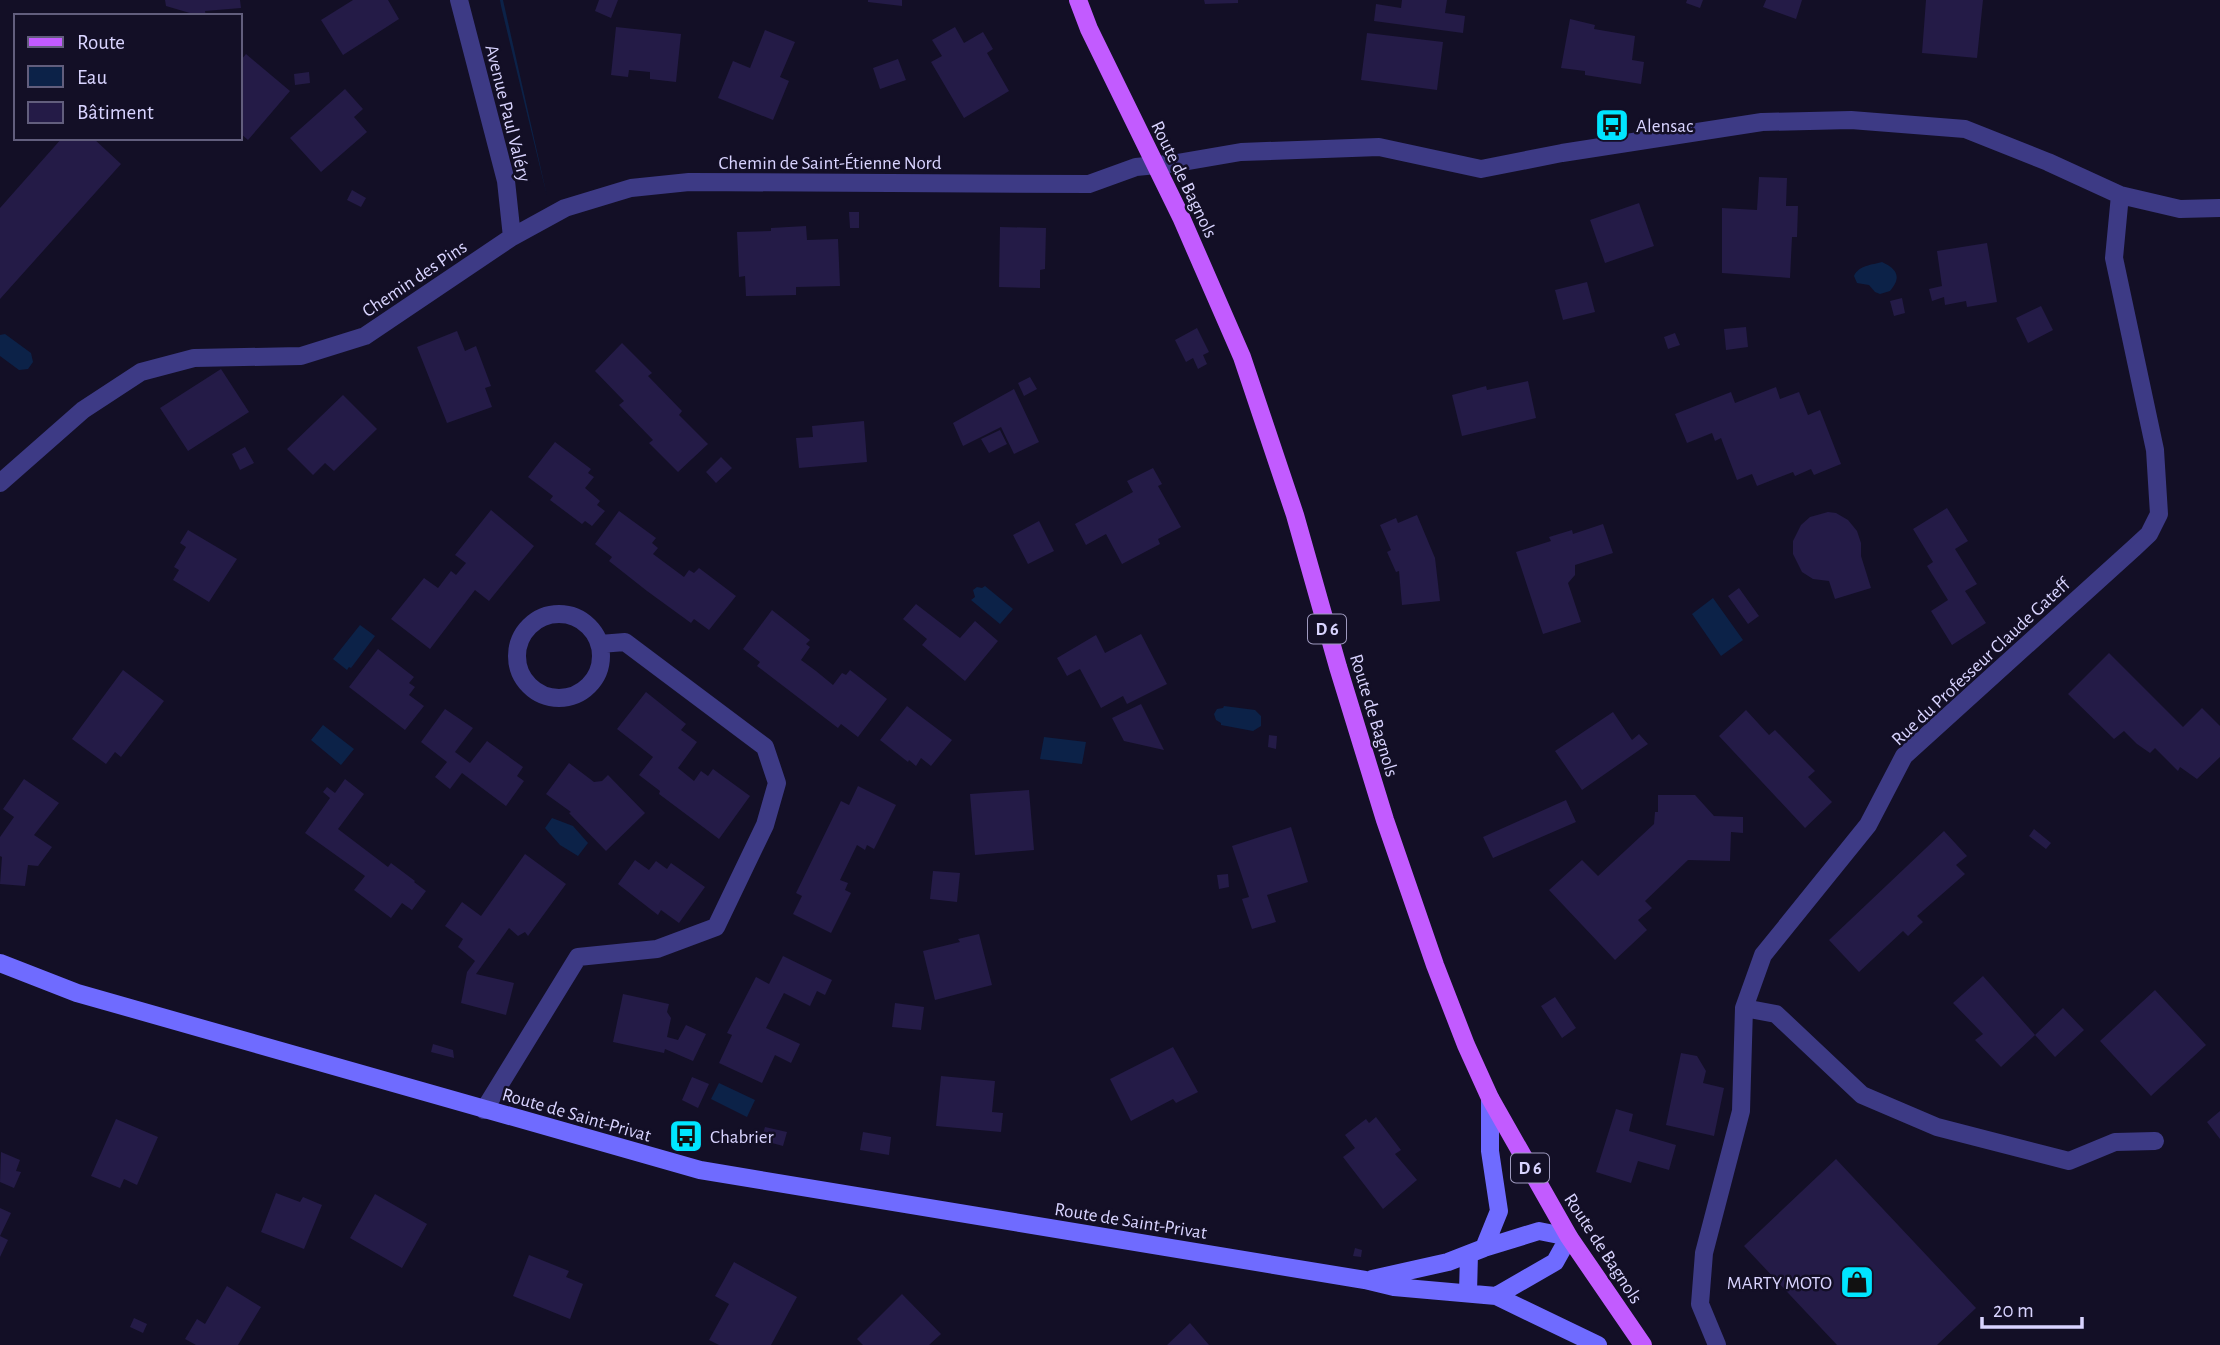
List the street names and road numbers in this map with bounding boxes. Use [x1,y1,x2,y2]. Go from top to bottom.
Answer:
street label: Avenue Paul Valéry [481,43,534,184]
street label: Route de Bagnols [1147,118,1220,241]
street label: Chemin de Saint-Étienne Nord [718,152,942,173]
street label: Chemin des Pins [359,237,470,321]
street label: Rue du Professeur Claude Gateff [1888,574,2075,749]
road number: D 6 [1308,614,1346,644]
street label: Route de Bagnols [1346,652,1401,779]
street label: Route de Saint-Privat [500,1085,653,1146]
road number: D 6 [1511,1154,1549,1182]
street label: Route de Bagnols [1560,1190,1645,1307]
street label: Route de Saint-Privat [1053,1200,1208,1243]

